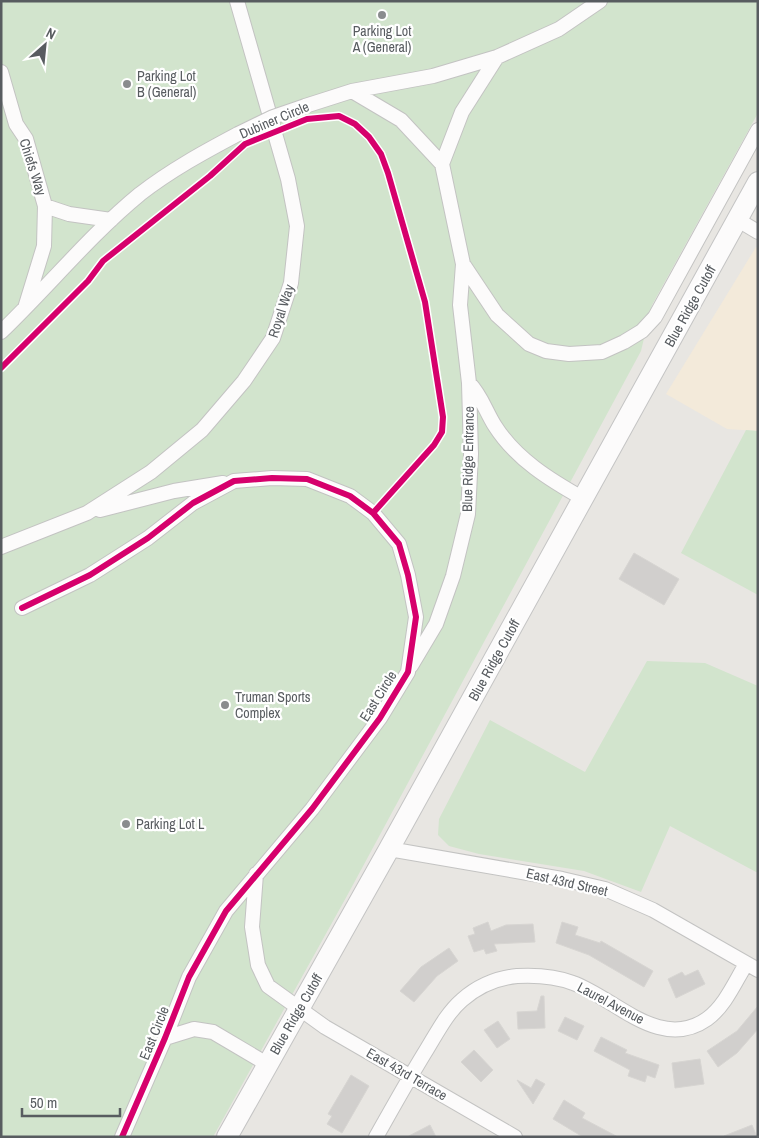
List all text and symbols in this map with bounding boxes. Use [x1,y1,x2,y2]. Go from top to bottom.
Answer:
marker: Parking Lot A (General) [376,9,388,21]
north arrow [20,20,70,70]
place label: Parking Lot A (General) [352,22,412,56]
text: N [43,24,59,43]
place label: Parking Lot B (General) [137,67,197,101]
marker: Parking Lot B (General) [121,78,133,90]
street label: Dubiner Circle [236,97,312,143]
street label: Chiefs Way [15,136,51,198]
street label: Blue Ridge Cutoff [660,261,720,350]
street label: Royal Way [264,282,298,340]
street label: Blue Ridge Entrance [458,406,478,512]
street label: Blue Ridge Cutoff [464,615,524,704]
street label: East Circle [355,667,401,725]
place label: Truman Sports Complex [235,688,311,722]
marker: Truman Sports Complex [219,699,231,711]
place label: Parking Lot L [136,815,205,833]
marker: Parking Lot L [120,818,132,830]
street label: East 43rd Street [525,864,609,900]
street label: Blue Ridge Cutoff [266,970,327,1058]
street label: Laurel Avenue [574,978,648,1028]
street label: East Circle [135,1004,173,1062]
street label: East 43rd Terrace [363,1044,451,1104]
scale bar [22,1086,120,1118]
text: 50 m [30,1092,57,1113]

